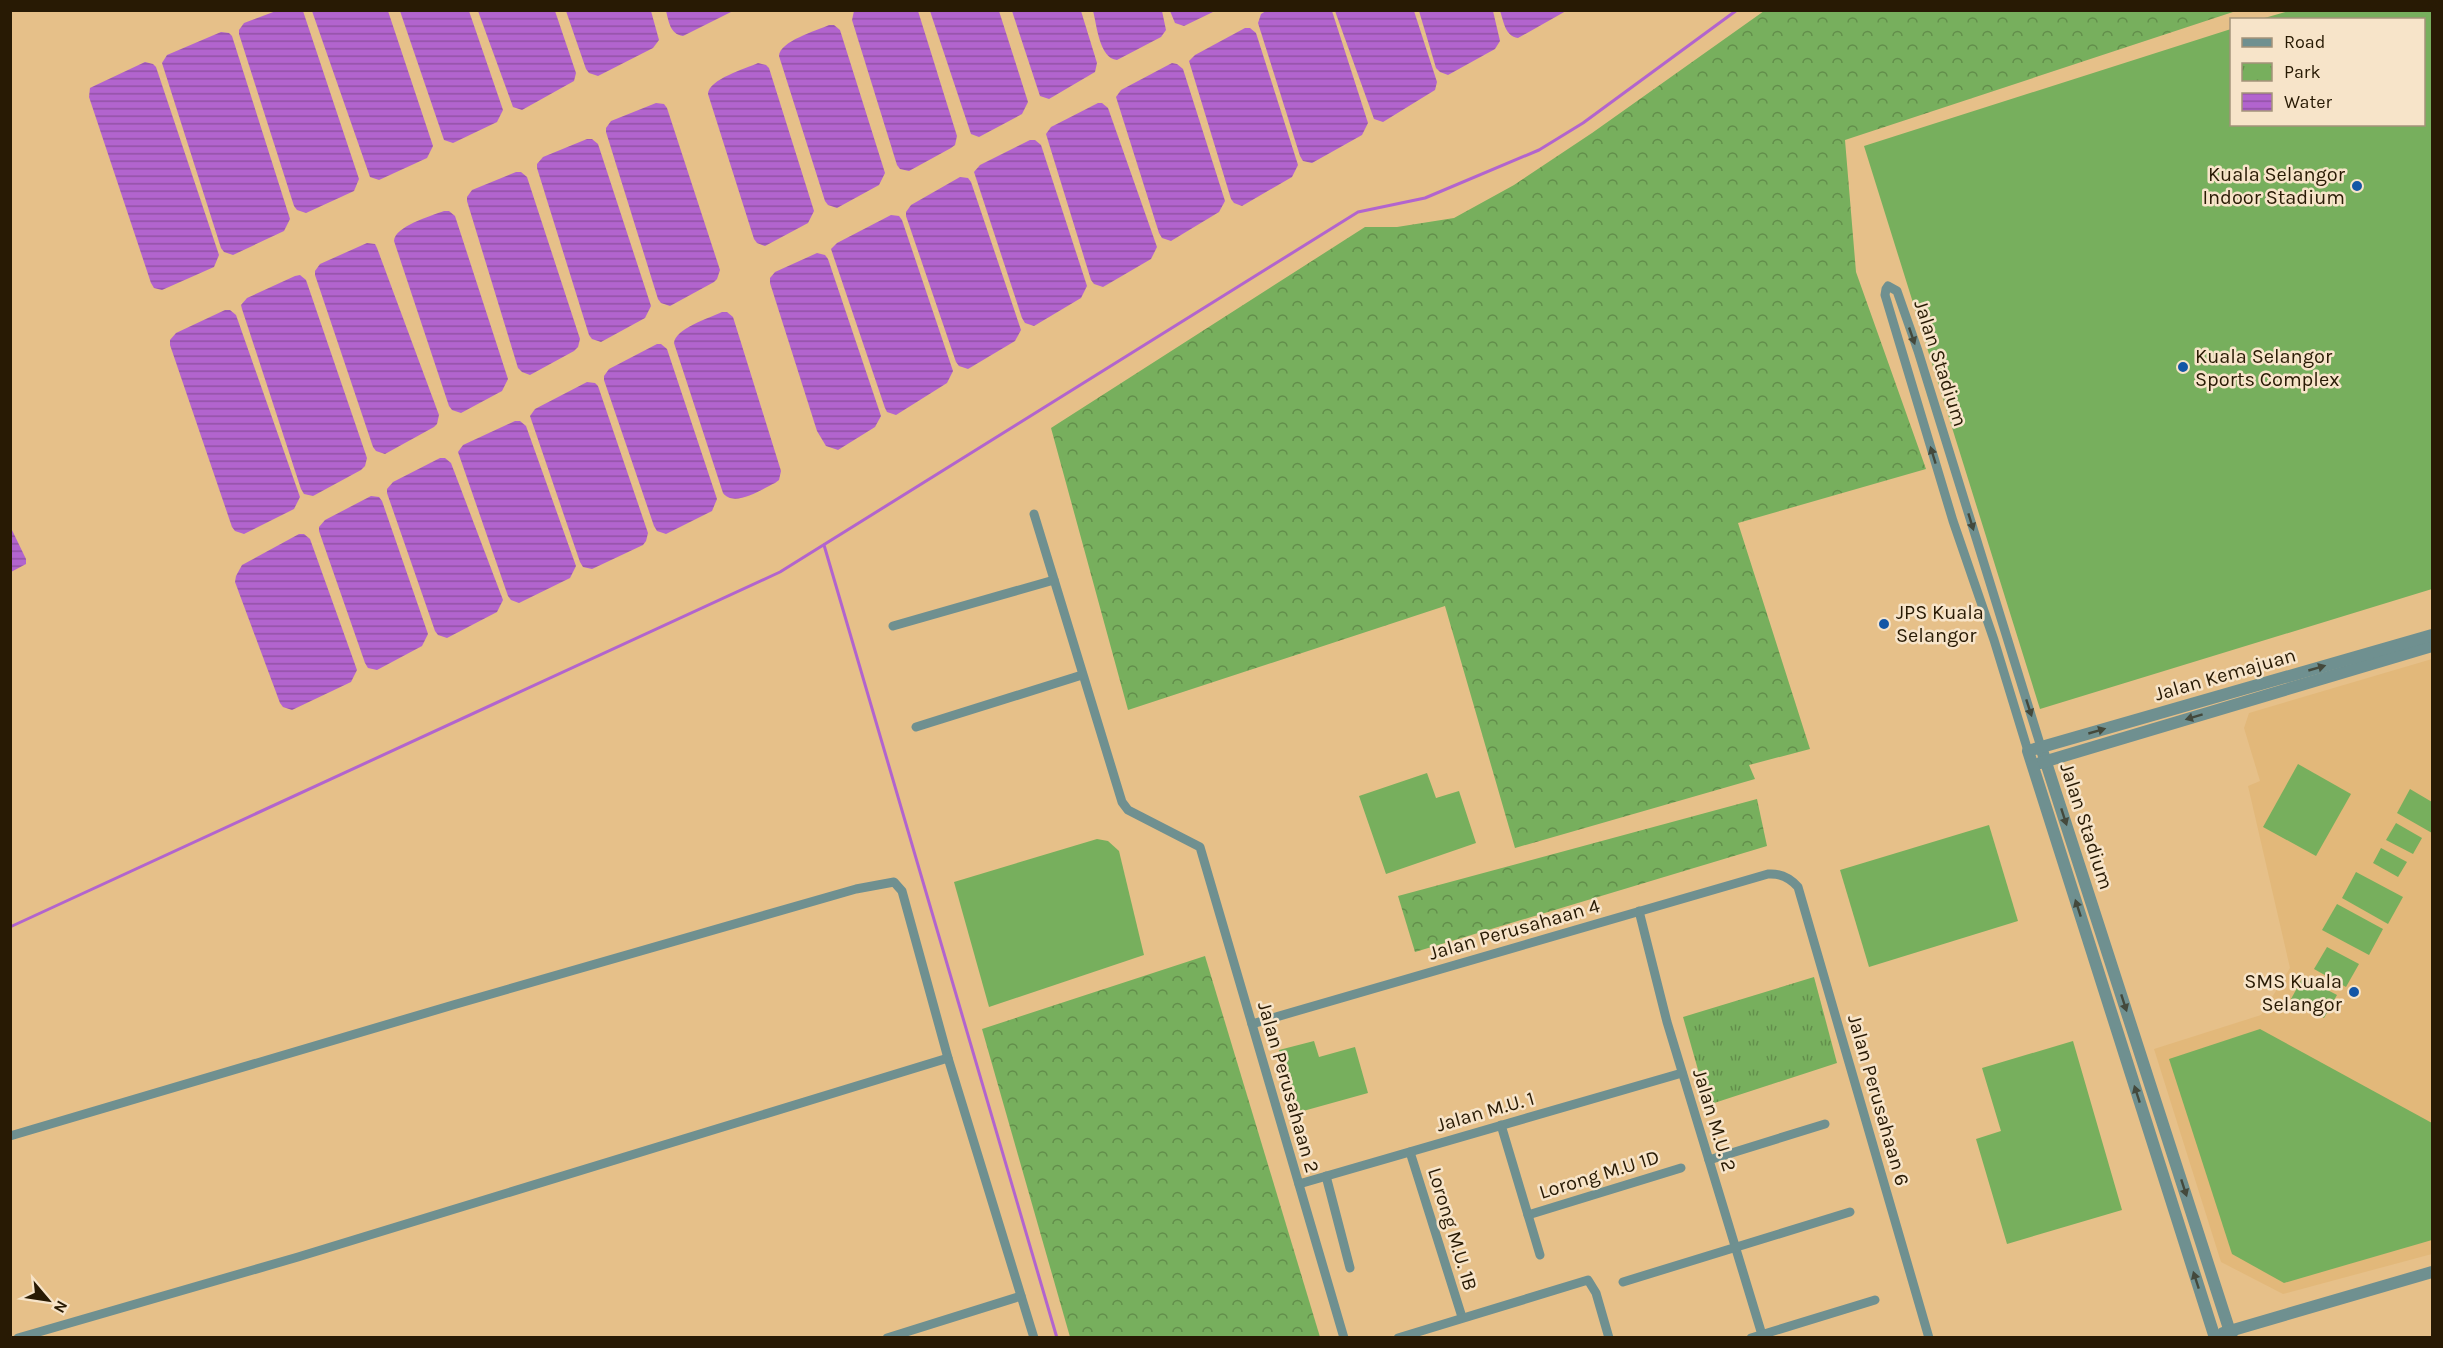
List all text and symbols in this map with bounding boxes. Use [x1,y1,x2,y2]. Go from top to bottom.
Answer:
legend [2230,18,2425,126]
text: Road [2284,31,2325,53]
text: Park [2284,61,2321,83]
text: Water [2284,91,2332,113]
place label: Kuala Selangor Indoor Stadium [2202,163,2346,209]
marker: Kuala Selangor Indoor Stadium [2350,179,2364,193]
street label: Jalan Stadium [1909,297,1972,429]
one-way arrow [1908,327,1918,345]
place label: Kuala Selangor Sports Complex [2195,345,2339,391]
marker: Kuala Selangor Sports Complex [2176,360,2190,374]
one-way arrow [1928,446,1937,464]
one-way arrow [1967,513,1976,531]
place label: JPS Kuala Selangor [1896,601,1984,647]
marker: JPS Kuala Selangor [1877,617,1891,631]
street label: Jalan Kemajuan [2152,643,2299,706]
one-way arrow [2308,663,2326,673]
one-way arrow [2025,699,2034,717]
one-way arrow [2185,713,2203,722]
one-way arrow [2089,726,2107,735]
street label: Jalan Stadium [2055,760,2118,892]
one-way arrow [2059,808,2069,826]
street label: Jalan Perusahaan 4 [1426,894,1602,965]
one-way arrow [2073,899,2082,917]
place label: SMS Kuala Selangor [2244,970,2343,1016]
marker: SMS Kuala Selangor [2347,985,2361,999]
one-way arrow [2120,994,2129,1012]
street label: Jalan Perusahaan 2 [1253,999,1324,1175]
street label: Jalan Perusahaan 6 [1843,1012,1914,1188]
street label: Jalan M.U. 2 [1688,1066,1741,1174]
one-way arrow [2132,1085,2142,1103]
street label: Jalan M.U. 1 [1433,1087,1537,1136]
street label: Lorong M.U 1D [1536,1145,1662,1204]
street label: Lorong M.U. 1B [1423,1165,1482,1293]
one-way arrow [2180,1179,2189,1197]
north arrow [18,1270,78,1330]
one-way arrow [2191,1271,2201,1289]
text: N [50,1297,72,1317]

